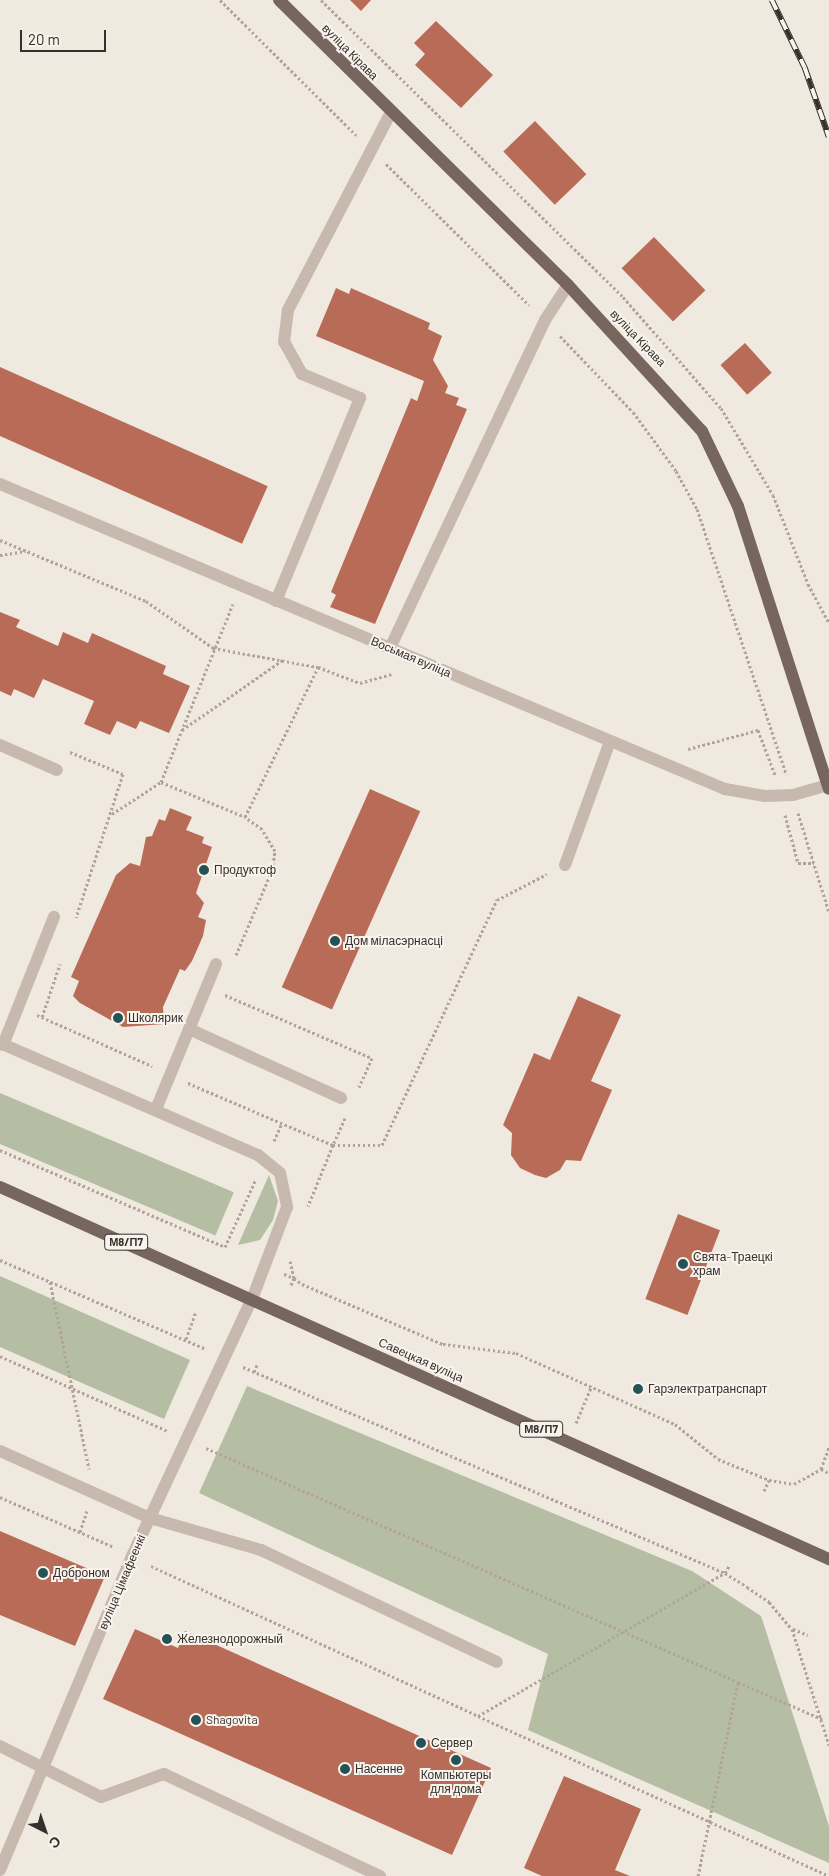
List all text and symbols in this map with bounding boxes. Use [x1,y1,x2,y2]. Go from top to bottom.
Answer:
scale bar [22,20,109,52]
street label: вуліца Кірава [319,21,381,83]
text: 20 m [28,30,60,48]
street label: вуліца Кірава [607,307,669,369]
street label: Восьмая вуліца [369,634,453,680]
place label: Продуктоф [214,863,276,877]
marker: Продуктоф [198,864,210,876]
place label: Дом міласэрнасці [345,934,443,948]
marker: Дом міласэрнасці [329,935,341,947]
place label: Школярик [128,1011,183,1025]
marker: Школярик [112,1012,124,1024]
road number: М8/П7 [104,1234,148,1250]
place label: Свята-Траецкі храм [693,1250,773,1278]
marker: Свята-Траецкі храм [677,1258,689,1270]
street label: Савецкая вуліца [376,1335,466,1385]
place label: Гарэлектратранспарт [648,1382,767,1396]
marker: Гарэлектратранспарт [632,1383,644,1395]
road number: М8/П7 [518,1420,564,1438]
street label: вуліца Цімафеенкі [96,1532,148,1632]
place label: Доброном [53,1566,110,1580]
marker: Доброном [37,1567,49,1579]
place label: Железнодорожный [177,1632,283,1646]
marker: Железнодорожный [161,1633,173,1645]
place label: Shagovita [206,1713,258,1727]
marker: Shagovita [190,1714,202,1726]
place label: Сервер [431,1736,473,1750]
marker: Сервер [415,1737,427,1749]
marker: Компьютеры для дома [450,1754,462,1766]
place label: Насенне [355,1762,403,1776]
marker: Насенне [339,1763,351,1775]
place label: Компьютеры для дома [421,1768,491,1796]
north arrow [20,1806,70,1856]
text: С [46,1833,65,1852]

